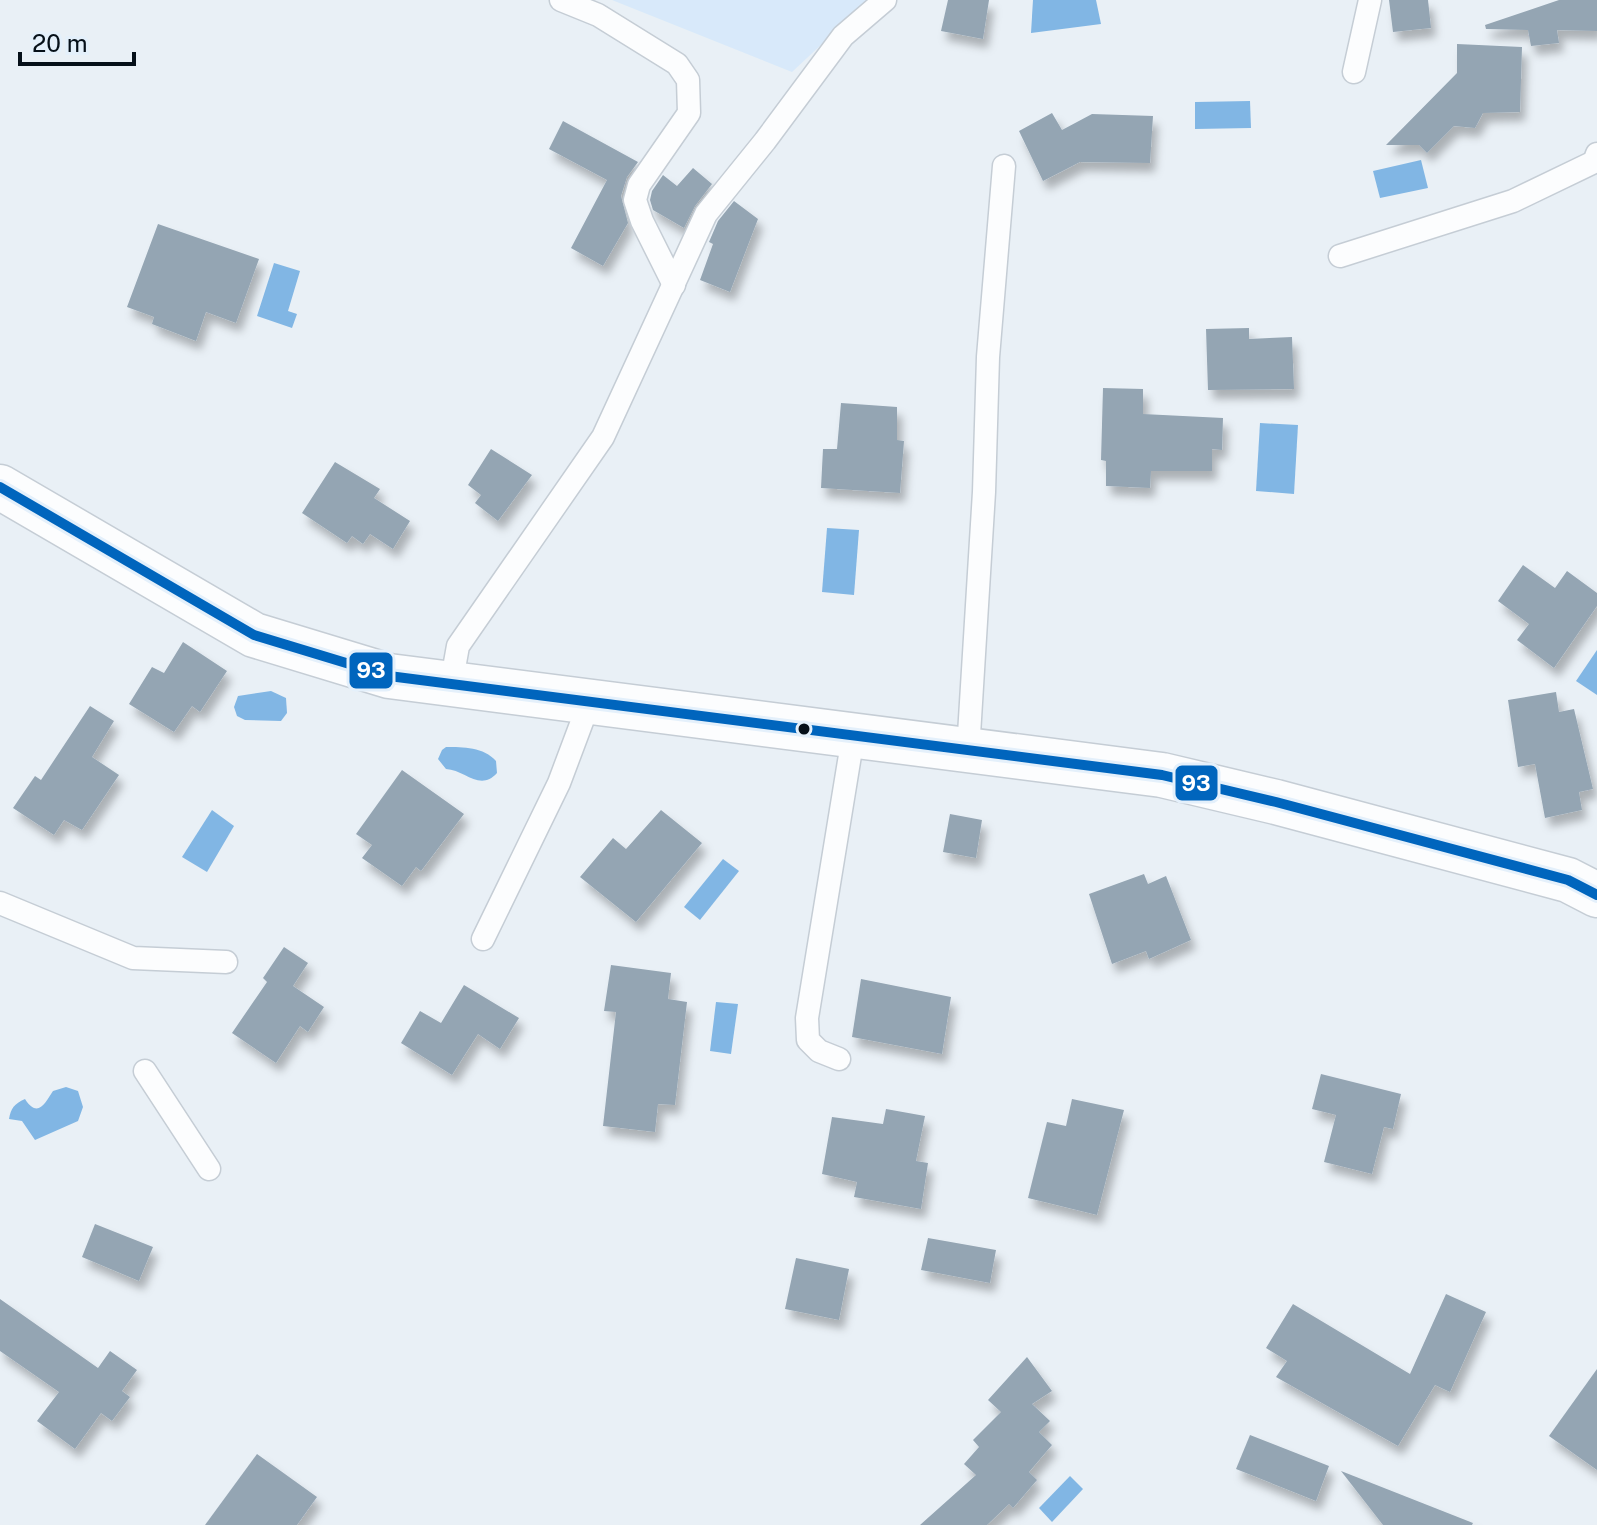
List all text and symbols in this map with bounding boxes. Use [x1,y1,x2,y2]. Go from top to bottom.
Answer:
scale bar [20,16,134,66]
text: 20 m [32,29,88,57]
line badge: 93 [348,651,394,690]
text: 93 [356,657,386,683]
unlabelled marker [796,721,812,737]
line badge: 93 [1174,764,1219,802]
text: 93 [1181,770,1211,796]

